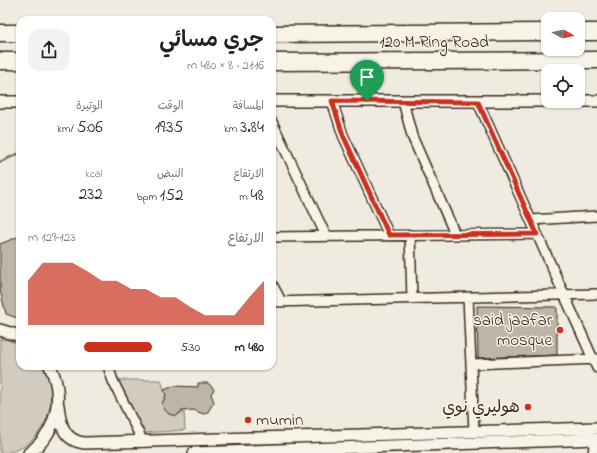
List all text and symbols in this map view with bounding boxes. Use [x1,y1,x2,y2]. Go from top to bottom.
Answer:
north arrow [541,12,585,56]
map controls [541,12,585,108]
text: جري مسائي [159,25,264,57]
button: share [28,29,70,71]
street label: 120 M Ring Road [379,30,489,57]
text: 21:16 · 8 × 480 m [187,56,264,75]
pin [350,60,384,101]
button: locate [541,64,585,108]
icon: arrive [356,66,378,88]
text: الوتيرة [76,98,103,114]
text: الوقت [158,98,183,114]
text: المسافة [233,98,264,114]
text: 5:06 [77,115,103,140]
text: 19:35 [155,115,183,140]
text: 3.84 [240,115,264,140]
text: /km [57,121,77,137]
text: km [224,121,240,137]
text: kcal [85,166,103,182]
text: النبض [157,166,183,182]
text: الارتفاع [233,166,264,182]
text: 232 [79,182,103,207]
text: 152 [160,183,183,208]
text: 48 [251,183,264,208]
text: bpm [137,189,160,205]
text: m [239,189,251,205]
text: 123–129 m [28,228,76,247]
text: الارتفاع [228,229,264,248]
place label: said jaafar mosque [473,308,553,353]
marker: said jaafar mosque [555,325,565,335]
text: 5:30 [180,338,200,357]
text: 480 m [235,338,264,357]
place label: هوليري نوي [442,395,520,420]
marker: هوليري نوي [523,402,533,412]
place label: mumin [256,408,304,433]
marker: mumin [243,415,253,425]

